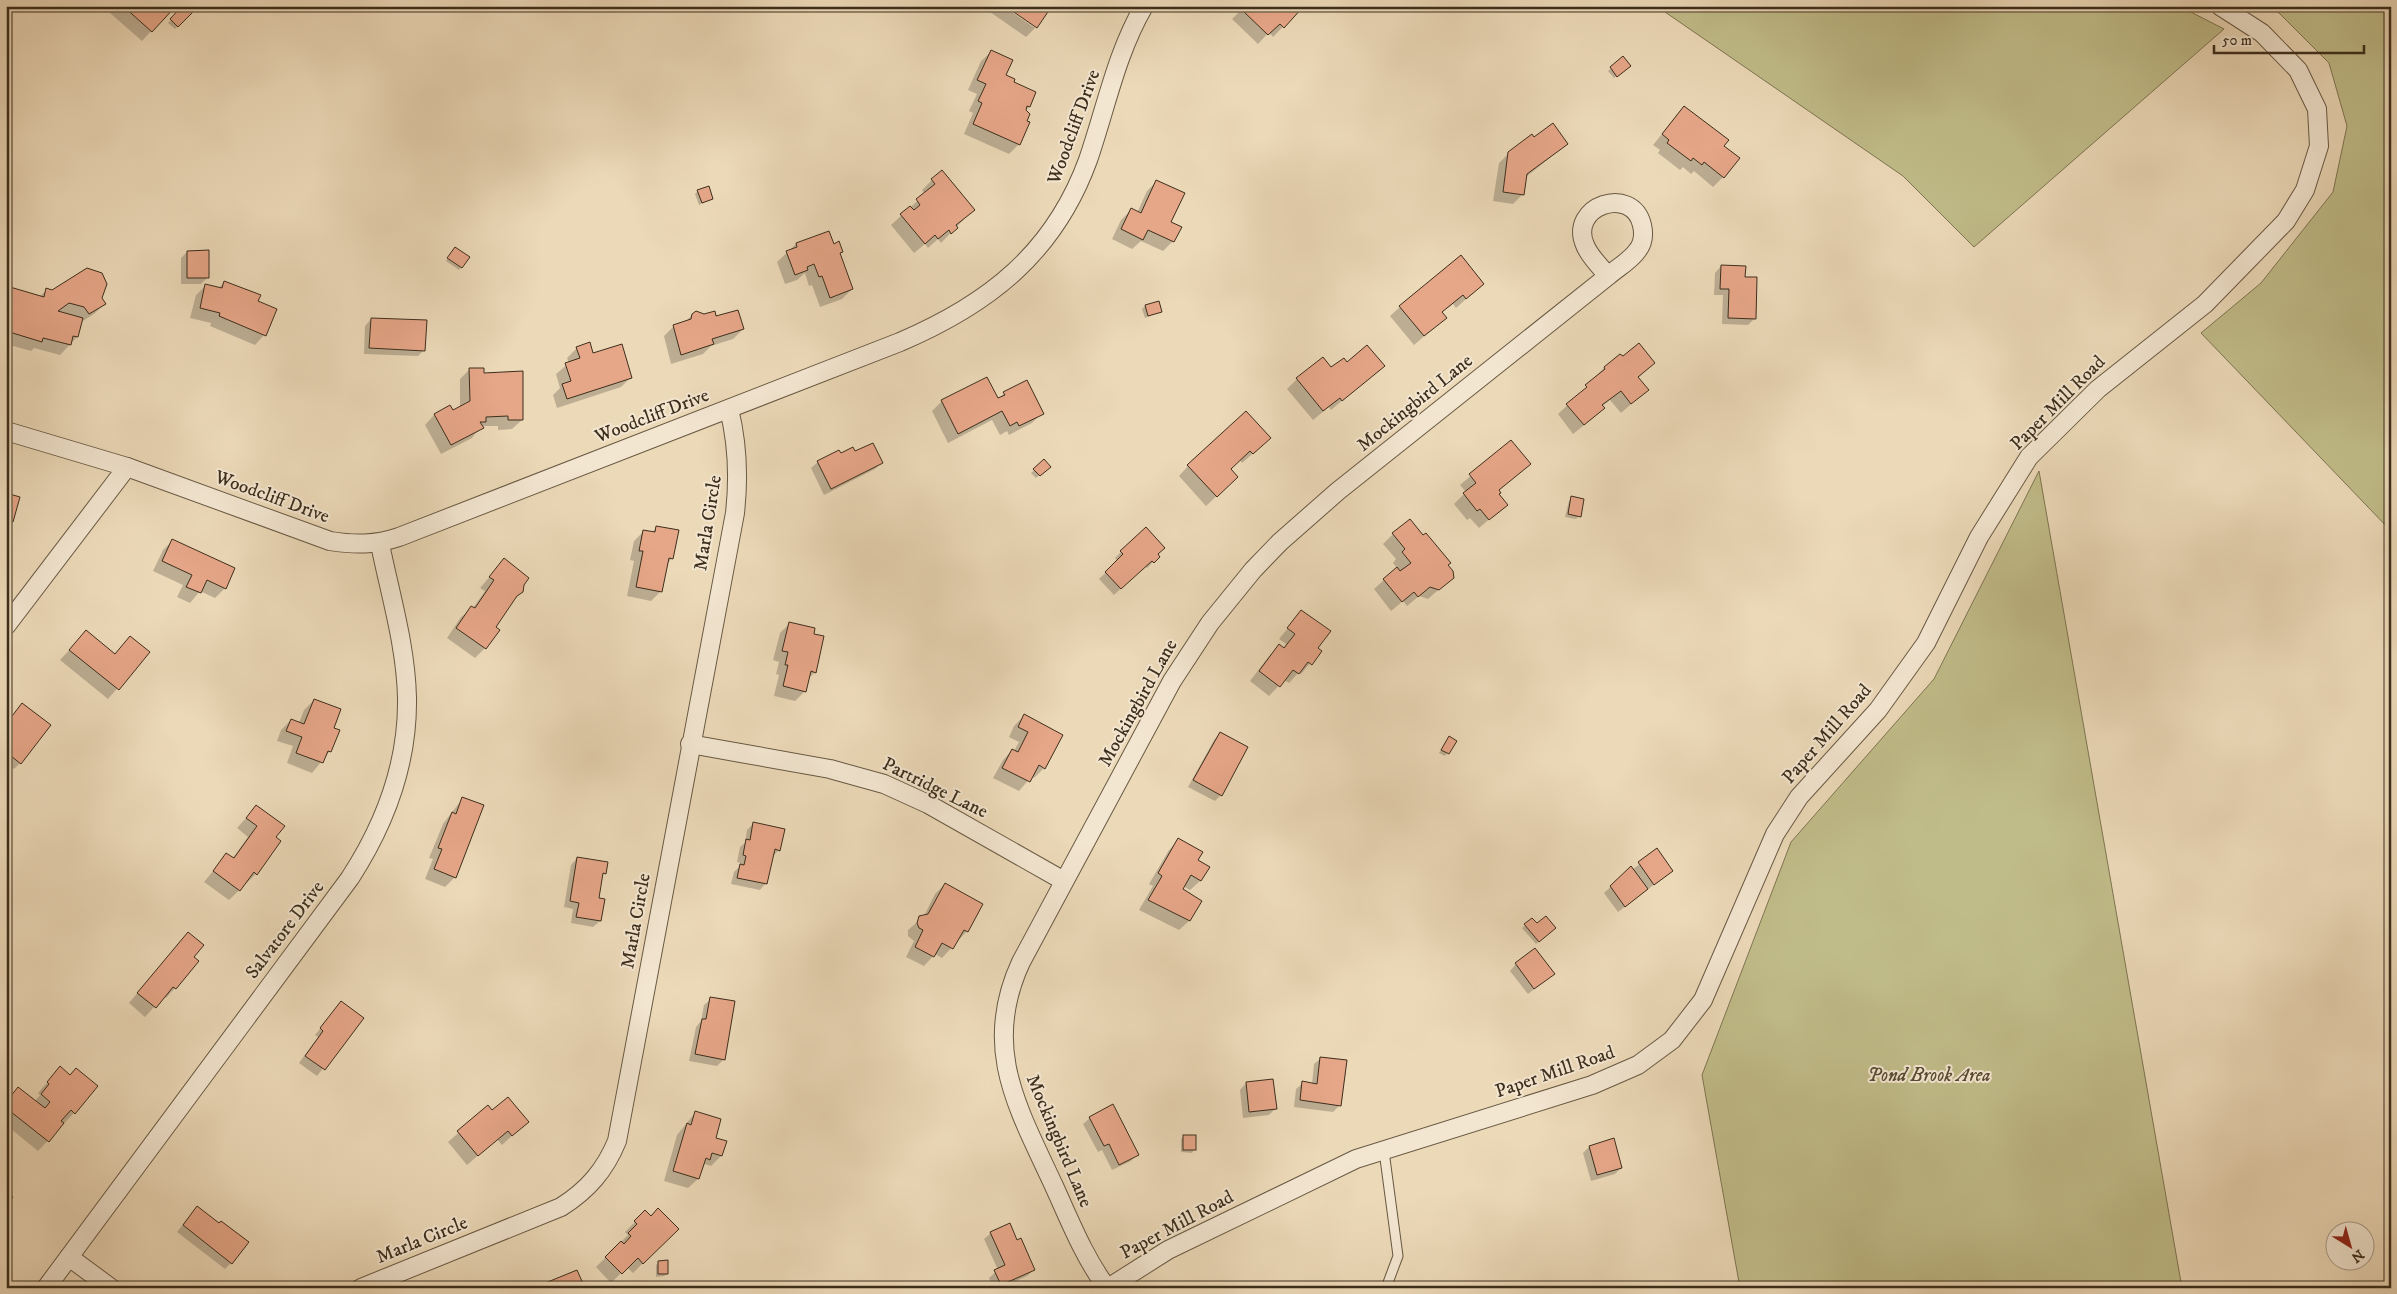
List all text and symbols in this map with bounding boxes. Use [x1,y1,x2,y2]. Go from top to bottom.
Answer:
scale bar [2214,22,2364,54]
text: 50 m [2222,31,2252,50]
street label: Woodcliff Drive [1042,66,1105,188]
street label: Mockingbird Lane [1353,349,1477,457]
street label: Paper Mill Road [2006,350,2111,455]
street label: Woodcliff Drive [591,384,712,449]
street label: Woodcliff Drive [211,465,333,528]
street label: Marla Circle [689,473,727,572]
street label: Mockingbird Lane [1094,635,1183,771]
street label: Paper Mill Road [1777,679,1877,789]
street label: Partridge Lane [879,753,992,823]
street label: Marla Circle [616,871,656,970]
street label: Salvatore Drive [241,876,329,983]
street label: Paper Mill Road [1492,1041,1618,1103]
park label: Pond Brook Area [1868,1064,1990,1087]
street label: Mockingbird Lane [1021,1071,1097,1211]
street label: Paper Mill Road [1117,1185,1238,1264]
street label: Marla Circle [373,1211,471,1269]
north arrow [2324,1222,2374,1272]
text: N [2347,1245,2367,1267]

